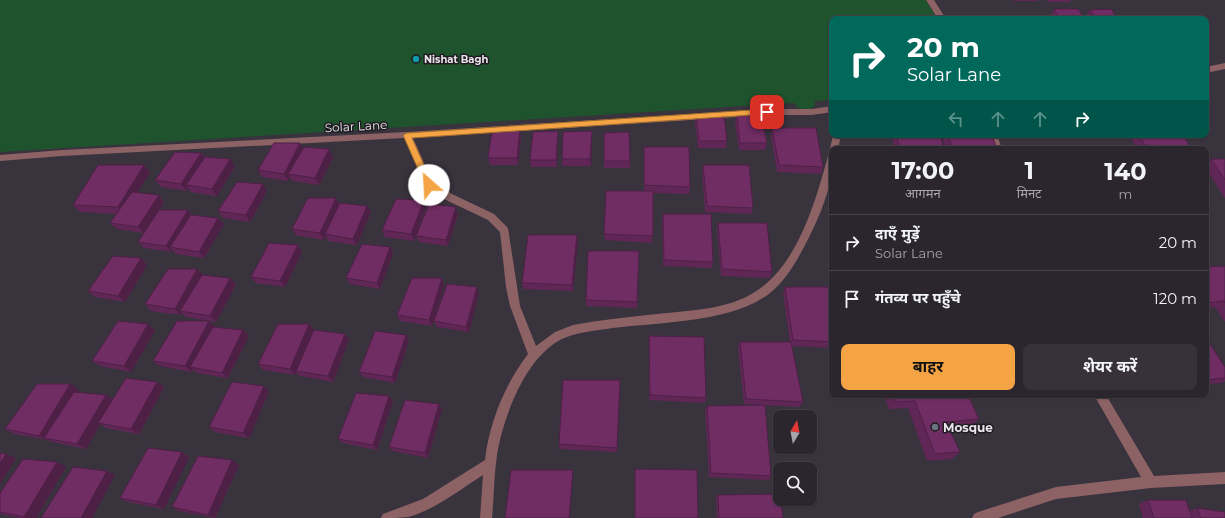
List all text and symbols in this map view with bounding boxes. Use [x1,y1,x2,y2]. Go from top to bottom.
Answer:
text: 20 m [907,30,980,64]
icon: right [841,32,893,84]
place label: Nishat Bagh [424,53,489,66]
marker: Nishat Bagh [411,54,421,64]
text: Solar Lane [907,64,1001,86]
pin [750,95,784,129]
icon: arrive [756,101,778,123]
icon: left [945,108,967,130]
icon: ahead [987,108,1009,130]
icon: ahead [1029,108,1051,130]
icon: right [1071,108,1093,130]
street label: Solar Lane [324,117,388,135]
text: 17:00 [892,156,954,185]
text: 1 [1025,156,1034,185]
text: 140 [1104,157,1146,186]
position arrow [408,164,450,206]
text: आगमन [905,185,941,201]
text: मिनट [1017,185,1042,201]
text: m [1118,186,1132,202]
text: दाएँ मुड़ें [875,224,920,243]
icon: right [841,232,863,254]
text: 20 m [1159,233,1197,252]
text: Solar Lane [875,245,943,261]
icon: arrive [841,288,863,310]
text: गंतव्य पर पहुँचे [875,288,961,307]
text: 120 m [1153,289,1197,308]
button: बाहर [841,344,1015,390]
button: शेयर करें [1023,344,1197,390]
north arrow [773,410,817,454]
map controls [773,410,817,506]
place label: Mosque [943,420,993,435]
marker: Mosque [930,422,940,432]
button: search [773,462,817,506]

